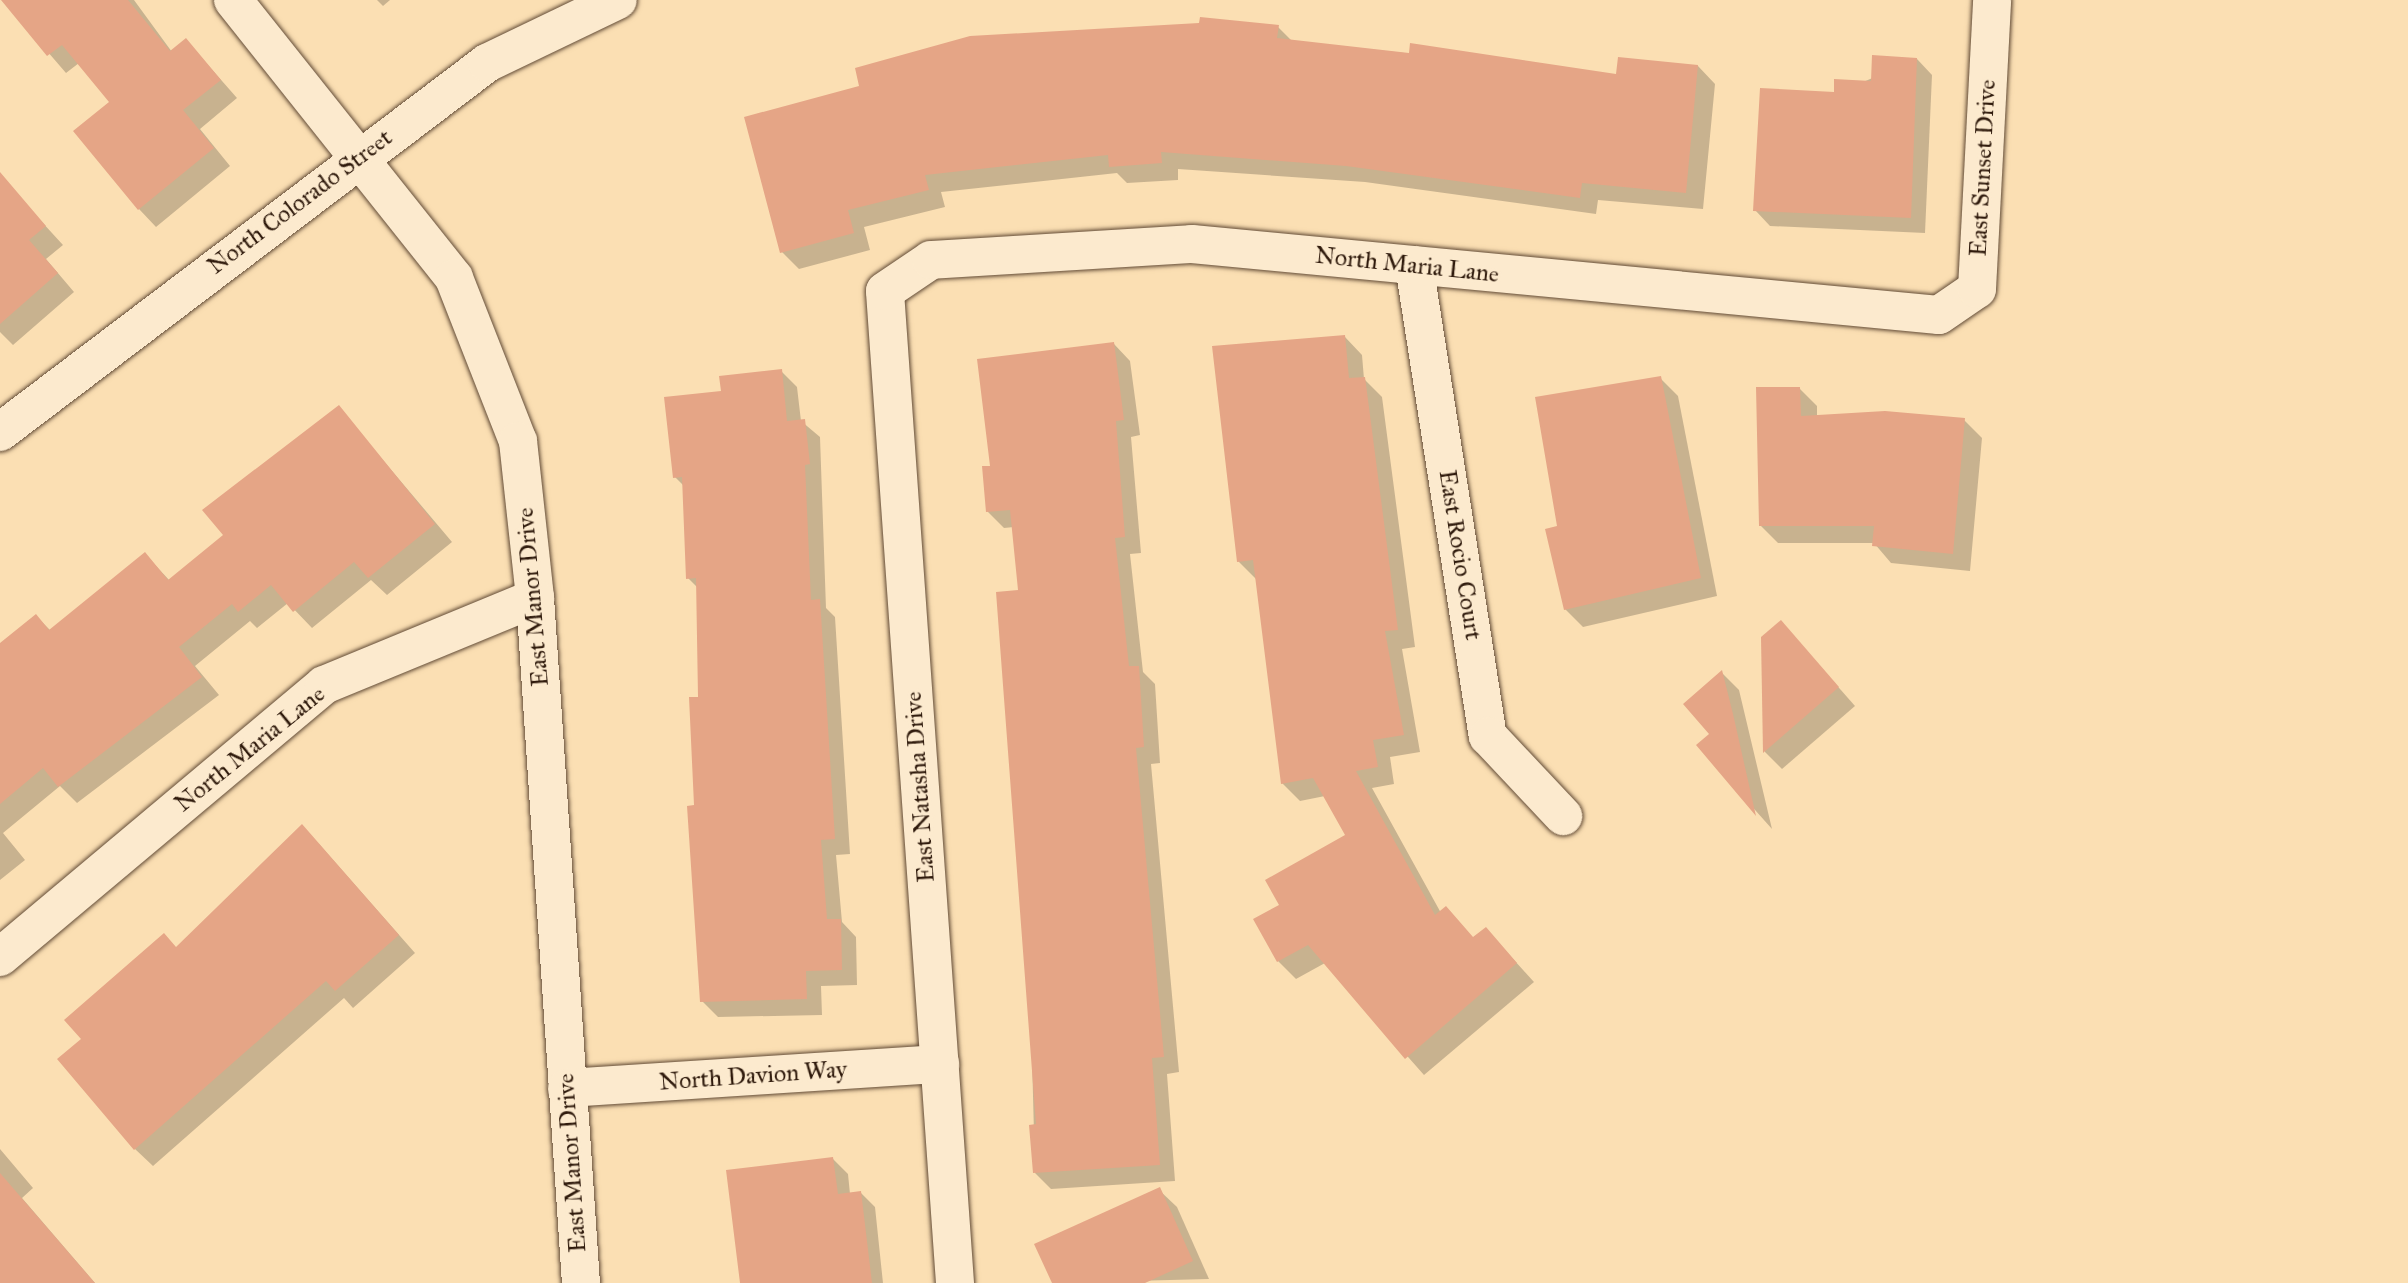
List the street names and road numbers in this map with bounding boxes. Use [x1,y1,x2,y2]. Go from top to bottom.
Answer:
street label: East Sunset Drive [1964,79,2002,257]
street label: North Colorado Street [202,123,398,281]
street label: North Maria Lane [1314,241,1500,289]
street label: East Rocio Court [1432,468,1488,642]
street label: East Manor Drive [511,506,555,688]
street label: North Maria Lane [169,680,331,818]
street label: East Natasha Drive [899,691,941,883]
street label: North Davion Way [658,1055,848,1097]
street label: East Manor Drive [551,1072,593,1254]

